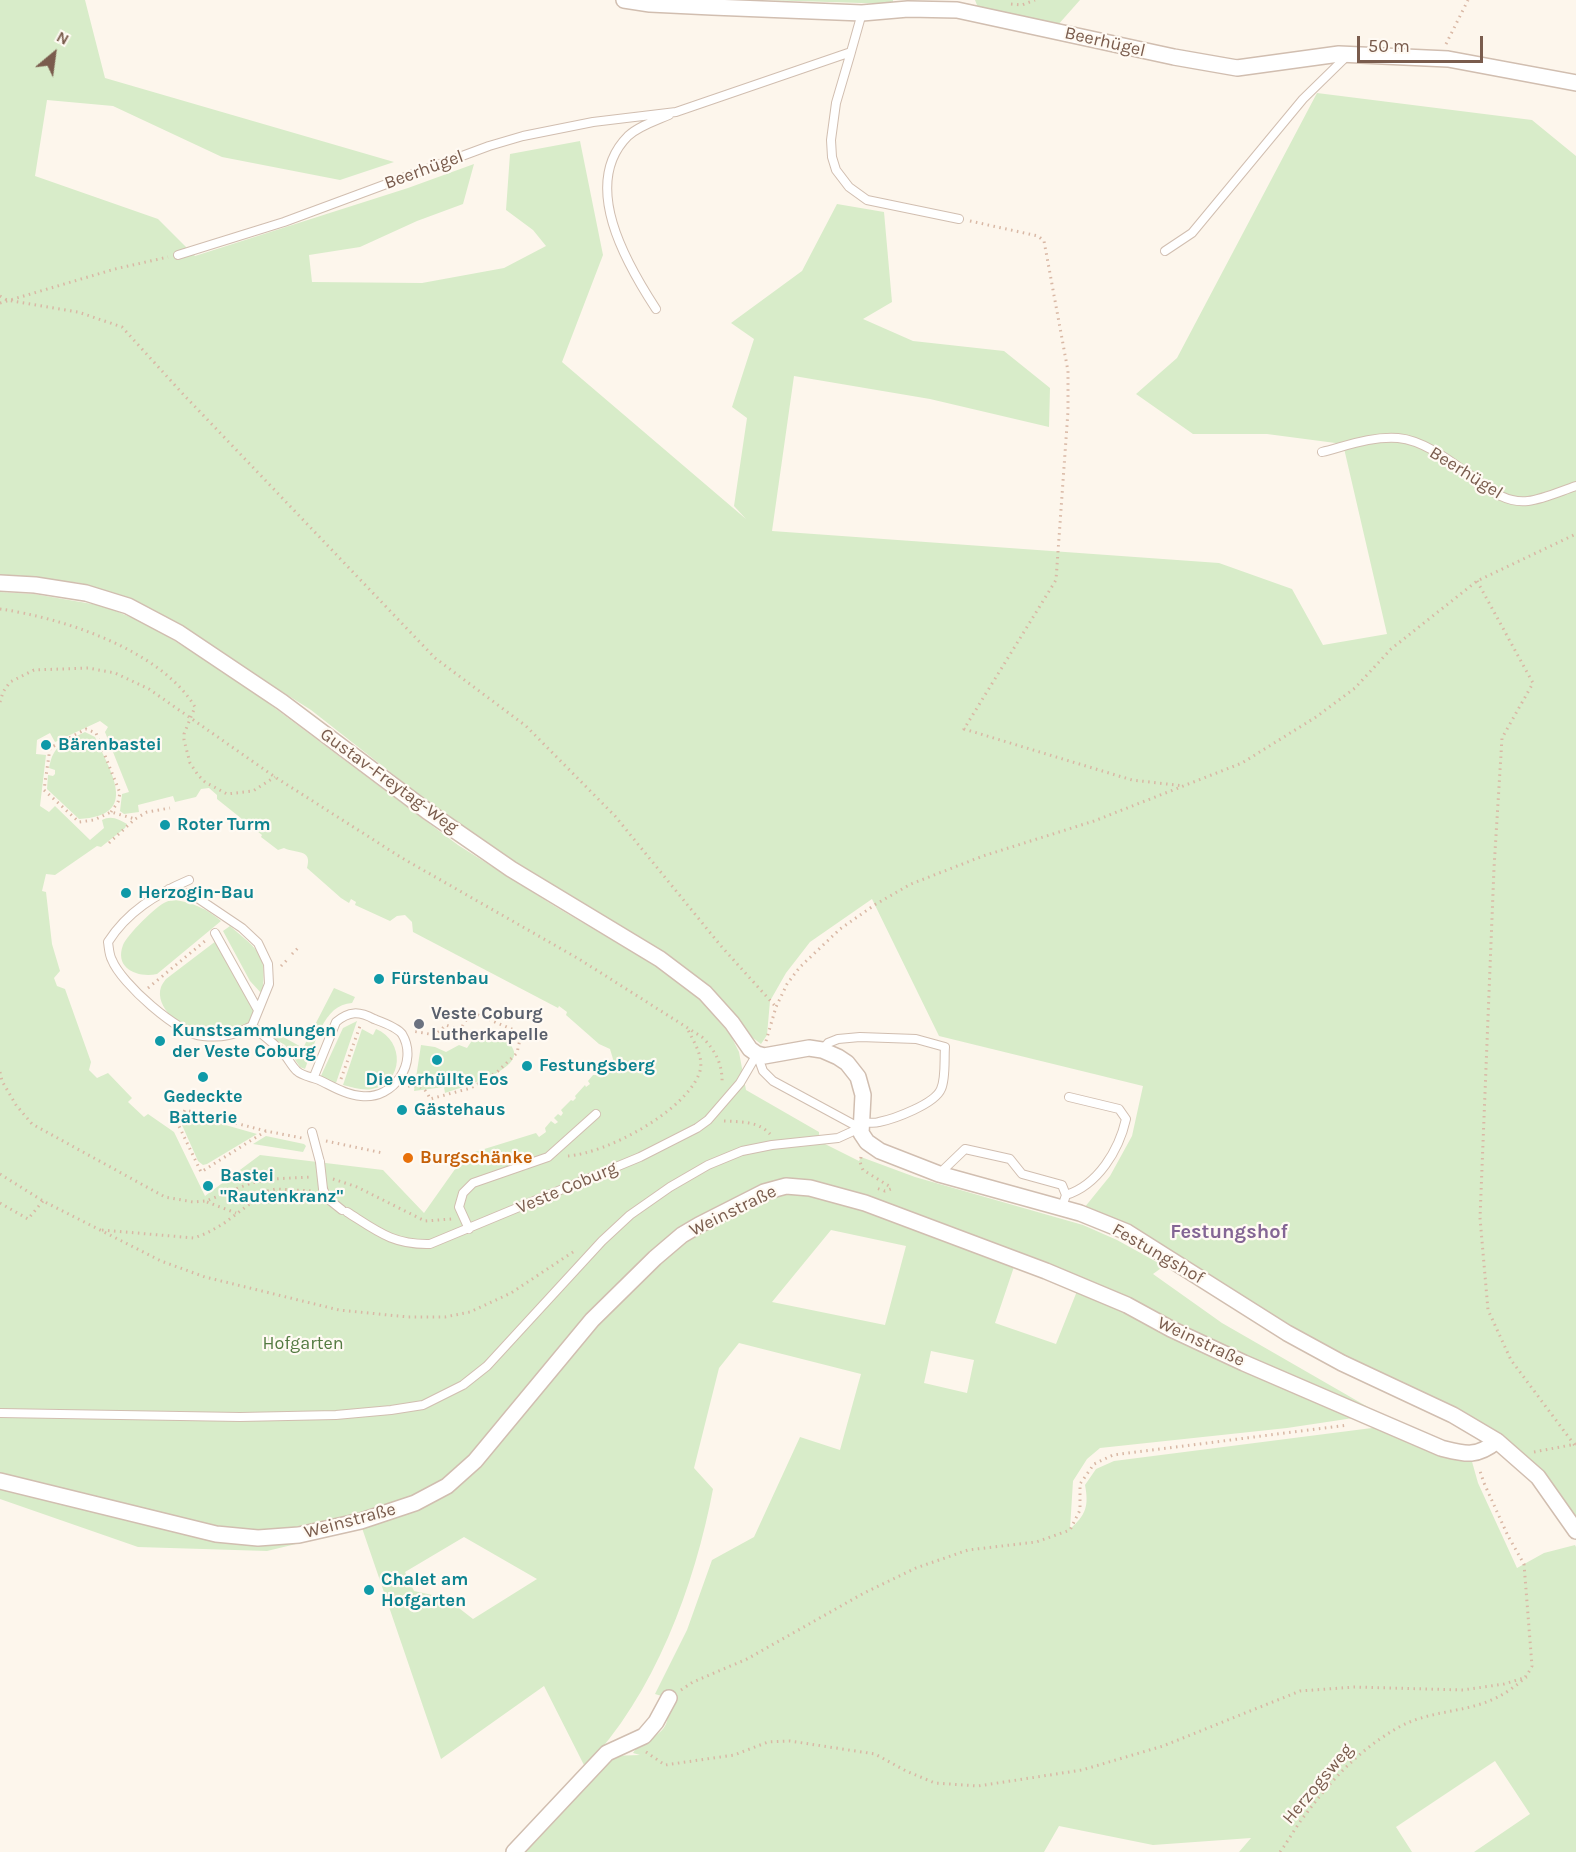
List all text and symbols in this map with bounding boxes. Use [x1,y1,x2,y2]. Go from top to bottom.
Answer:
street label: Beerhügel [1062,22,1148,62]
north arrow [24,24,84,84]
scale bar [1360,24,1486,62]
text: N [53,27,73,49]
text: 50 m [1368,35,1410,57]
street label: Beerhügel [382,146,466,194]
street label: Beerhügel [1425,442,1507,504]
street label: Gustav-Freytag-Weg [316,724,462,838]
place label: Bärenbastei [58,734,162,756]
marker: Bärenbastei [39,738,53,752]
place label: Roter Turm [177,814,271,836]
marker: Roter Turm [158,818,172,832]
place label: Herzogin-Bau [138,882,254,904]
marker: Herzogin-Bau [119,886,133,900]
place label: Fürstenbau [391,968,489,990]
marker: Fürstenbau [372,972,386,986]
place label: Veste Coburg Lutherkapelle [431,1003,548,1046]
marker: Veste Coburg Lutherkapelle [412,1017,426,1031]
place label: Kunstsammlungen der Veste Coburg [172,1020,336,1062]
marker: Kunstsammlungen der Veste Coburg [153,1034,167,1048]
marker: Die verhüllte Eos [430,1053,444,1067]
place label: Festungsberg [539,1055,655,1077]
marker: Festungsberg [520,1059,534,1073]
place label: Die verhüllte Eos [365,1069,509,1091]
marker: Gedeckte Batterie [196,1070,210,1084]
place label: Gedeckte Batterie [163,1086,243,1128]
place label: Gästehaus [414,1099,505,1121]
marker: Gästehaus [395,1103,409,1117]
place label: Burgschänke [420,1147,533,1169]
marker: Burgschänke [401,1151,415,1165]
street label: Veste Coburg [513,1157,621,1219]
place label: Bastei "Rautenkranz" [220,1165,343,1208]
marker: Bastei "Rautenkranz" [201,1179,215,1193]
street label: Weinstraße [686,1181,780,1241]
street label: Festungshof [1108,1219,1208,1289]
district label: Festungshof [1170,1220,1288,1244]
street label: Weinstraße [1154,1312,1248,1372]
park label: Hofgarten [262,1333,344,1355]
street label: Weinstraße [302,1498,398,1544]
place label: Chalet am Hofgarten [381,1569,468,1612]
marker: Chalet am Hofgarten [362,1583,376,1597]
street label: Herzogsweg [1278,1739,1358,1829]

